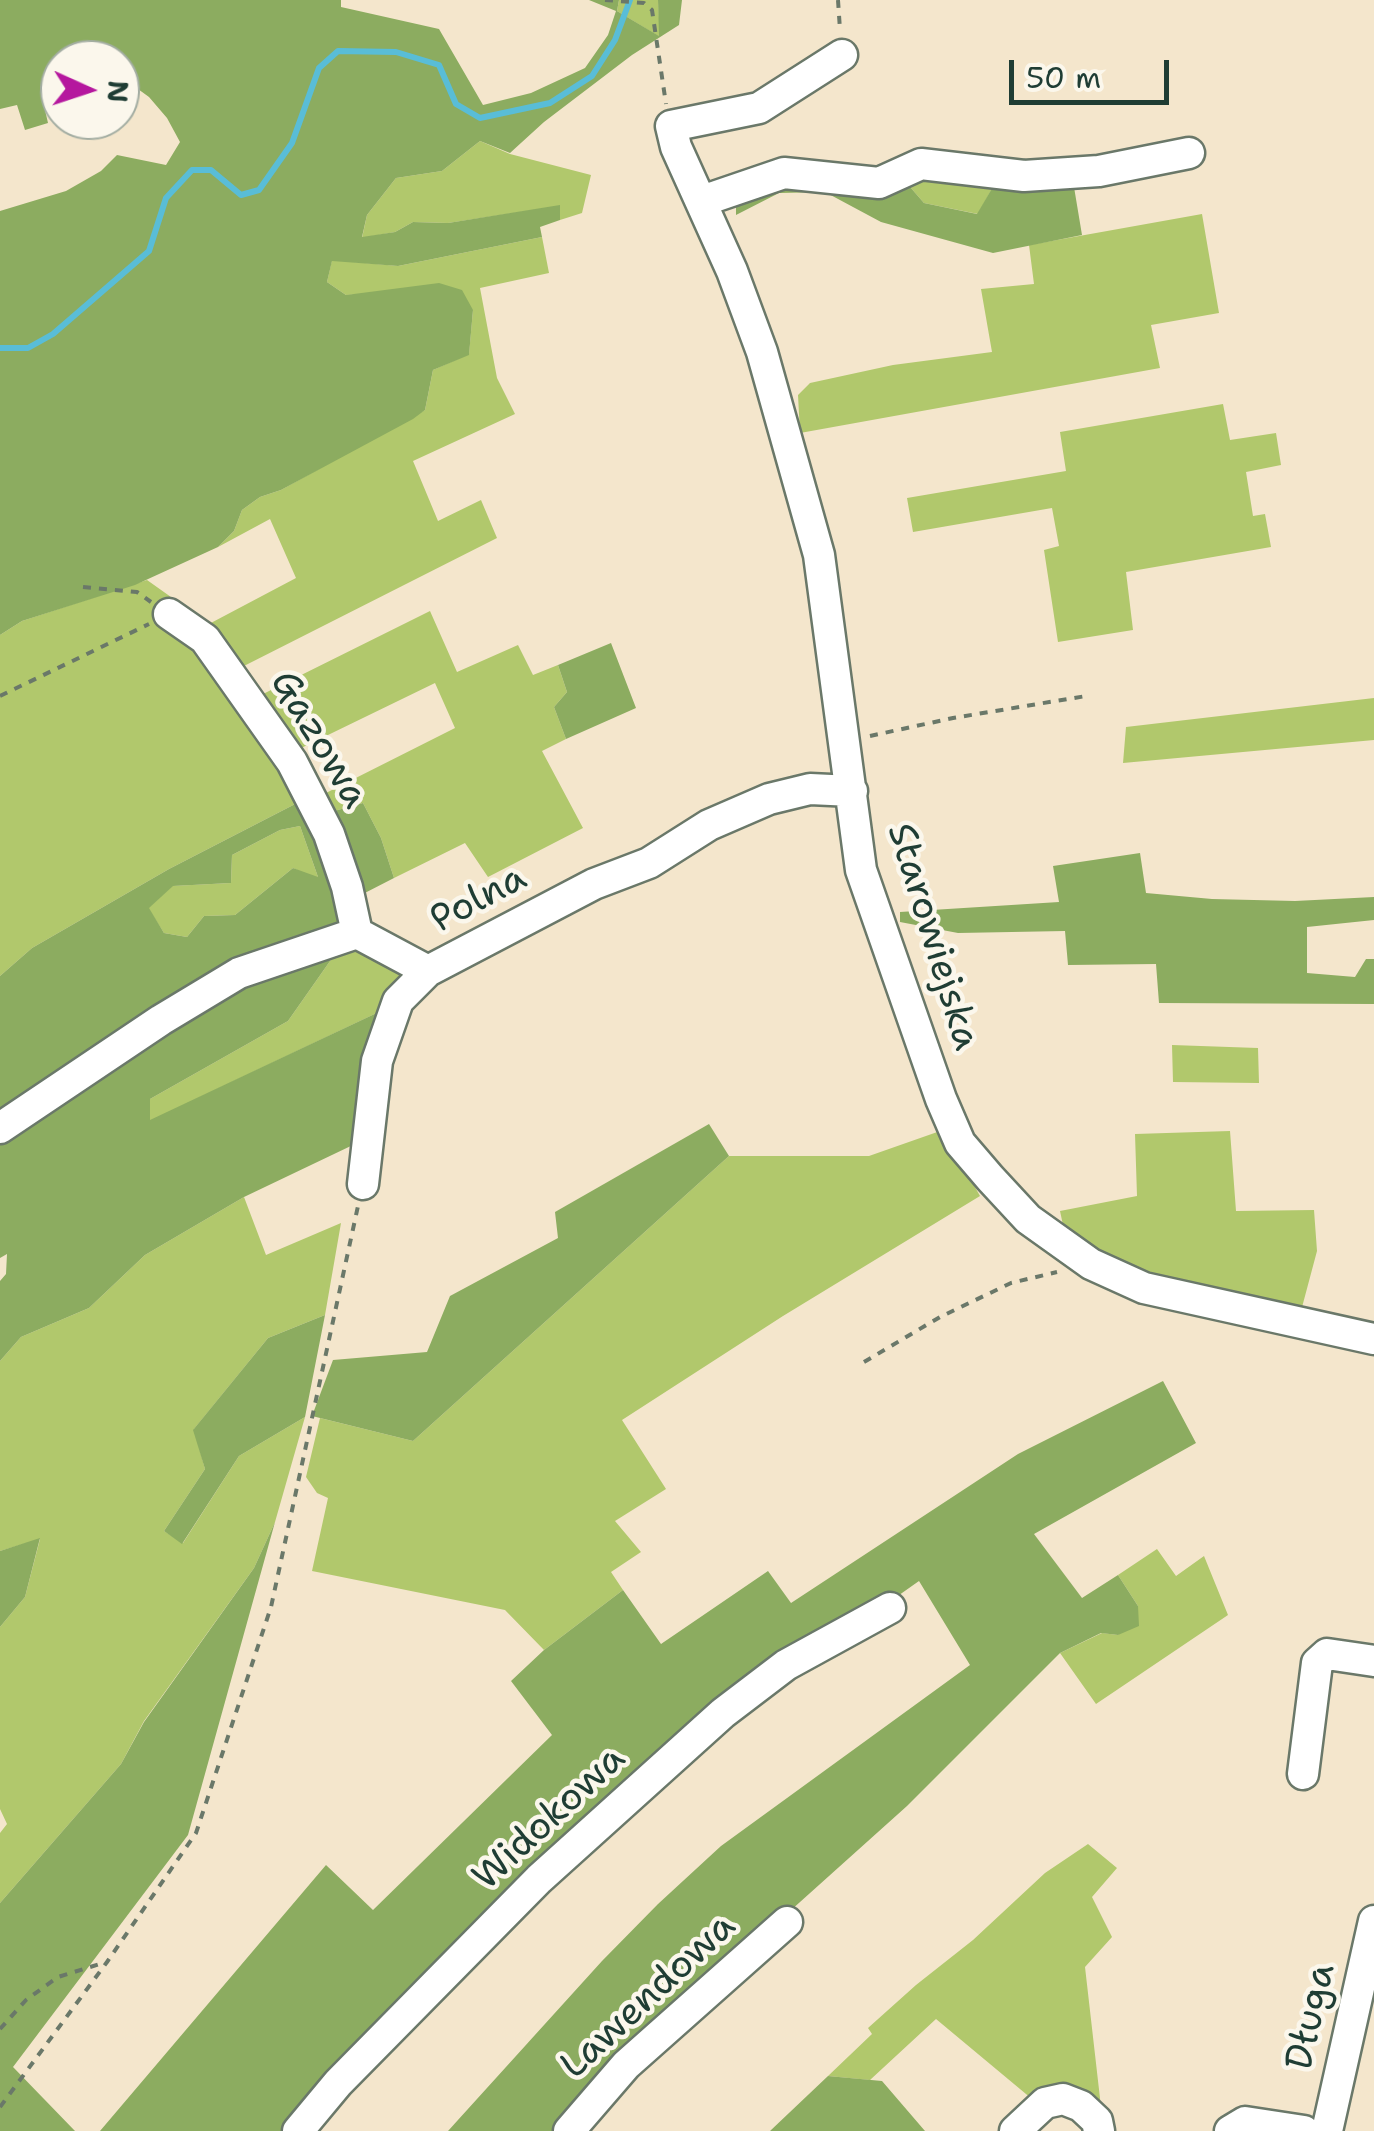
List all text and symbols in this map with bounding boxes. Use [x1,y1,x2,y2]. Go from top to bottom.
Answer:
north arrow [40,40,140,140]
scale bar [1014,40,1174,102]
text: 50 m [1026,57,1101,98]
text: N [98,79,138,104]
street label: Gazowa [259,663,377,817]
street label: Starowiejska [876,818,988,1056]
street label: Polna [423,856,535,944]
street label: Widokowa [464,1737,636,1901]
street label: Lawendowa [552,1905,746,2089]
street label: Długa [1278,1959,1346,2075]

